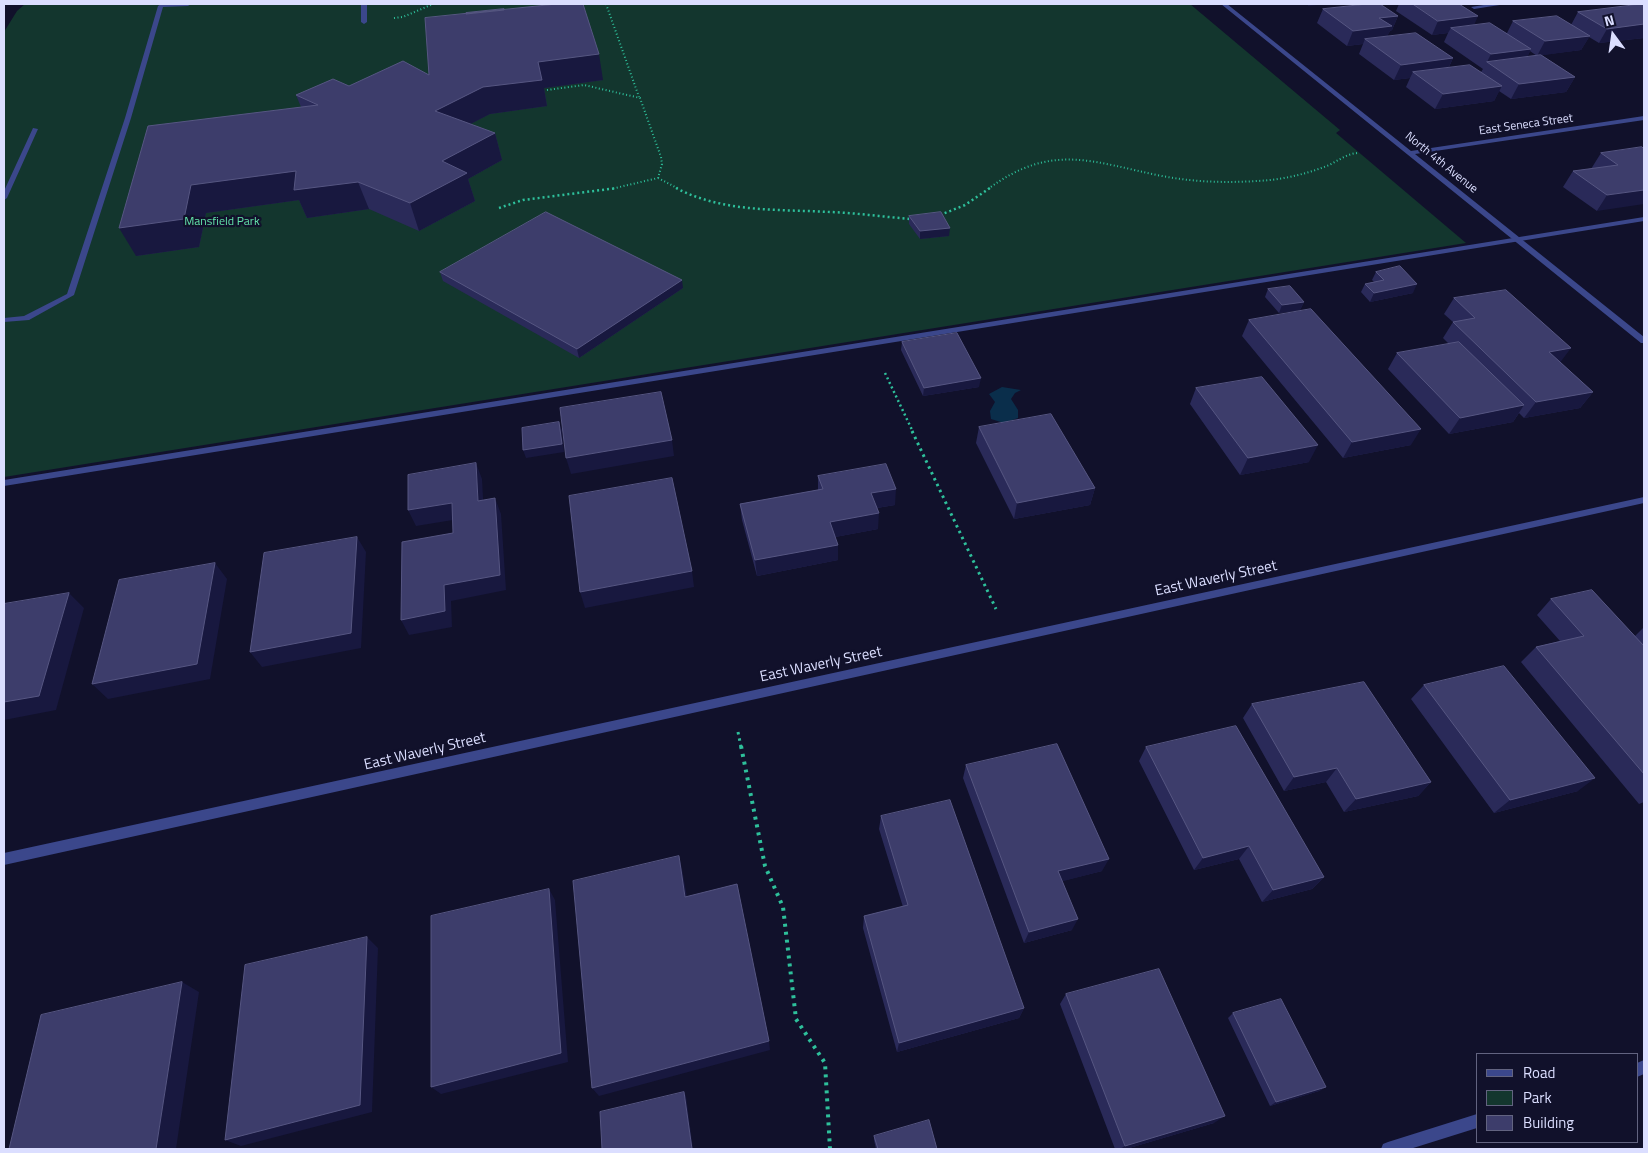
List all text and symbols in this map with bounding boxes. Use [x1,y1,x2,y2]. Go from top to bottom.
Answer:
text: N [1602,9,1616,31]
north arrow [1588,10,1638,60]
street label: East Seneca Street [1478,111,1574,139]
street label: North 4th Avenue [1402,129,1480,197]
park label: Mansfield Park [184,215,260,229]
street label: East Waverly Street [1153,557,1279,601]
street label: East Waverly Street [758,643,884,687]
street label: East Waverly Street [362,729,488,775]
legend [1476,1053,1638,1143]
text: Road [1523,1061,1555,1084]
text: Park [1523,1086,1552,1109]
text: Building [1523,1111,1574,1134]

